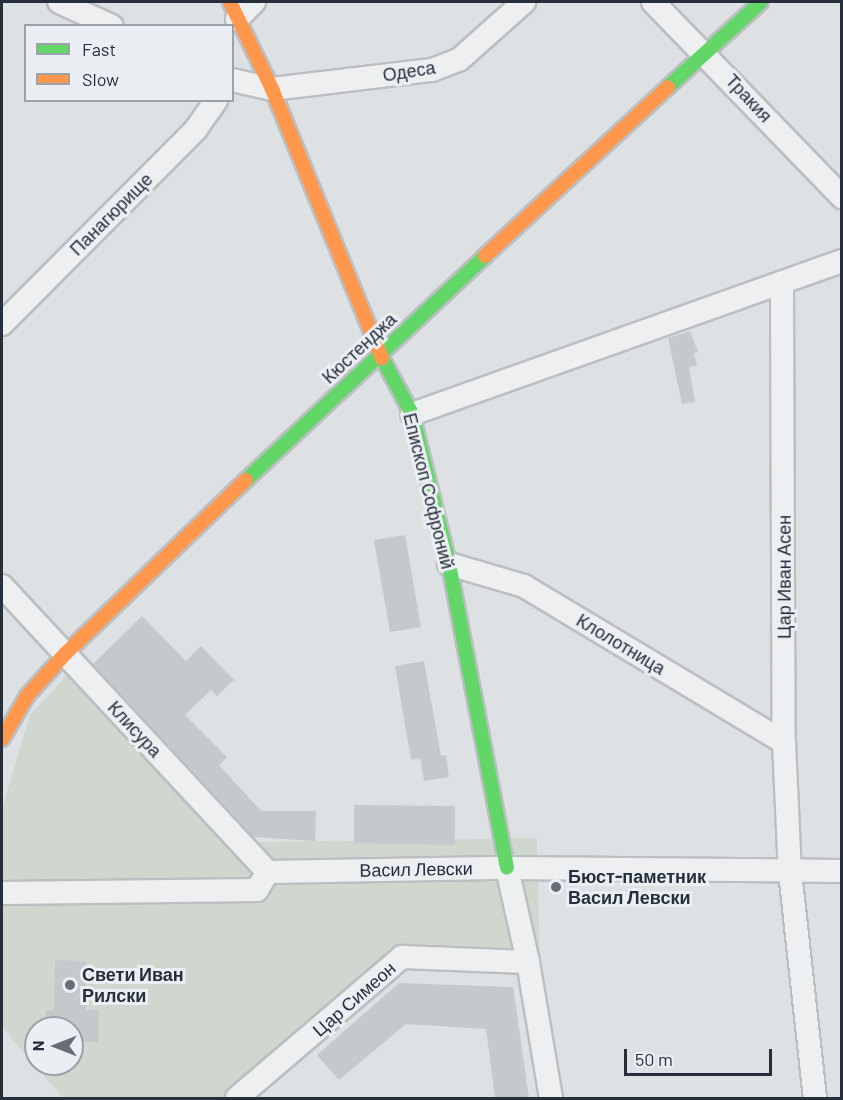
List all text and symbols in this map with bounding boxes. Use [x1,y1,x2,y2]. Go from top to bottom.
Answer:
legend [24,24,234,102]
text: Fast [82,38,116,60]
street label: Одеса [381,56,437,86]
text: Slow [82,68,119,90]
street label: Тракия [721,70,777,126]
street label: Панагюрище [65,168,157,260]
street label: Кюстенджа [317,308,401,388]
street label: Епископ Софроний [399,411,459,571]
street label: Цар Иван Асен [773,515,795,639]
street label: Клолотница [573,609,669,679]
street label: Клисура [104,696,166,762]
street label: Васил Левски [359,857,473,881]
place label: Бюст-паметник Васил Левски [568,866,706,908]
marker: Бюст-паметник Васил Левски [549,880,563,894]
street label: Цар Симеон [308,957,400,1041]
place label: Свети Иван Рилски [82,964,184,1006]
marker: Свети Иван Рилски [63,978,77,992]
north arrow [24,1016,84,1076]
scale bar [627,1037,776,1075]
text: N [28,1041,47,1051]
text: 50 m [635,1048,673,1070]

